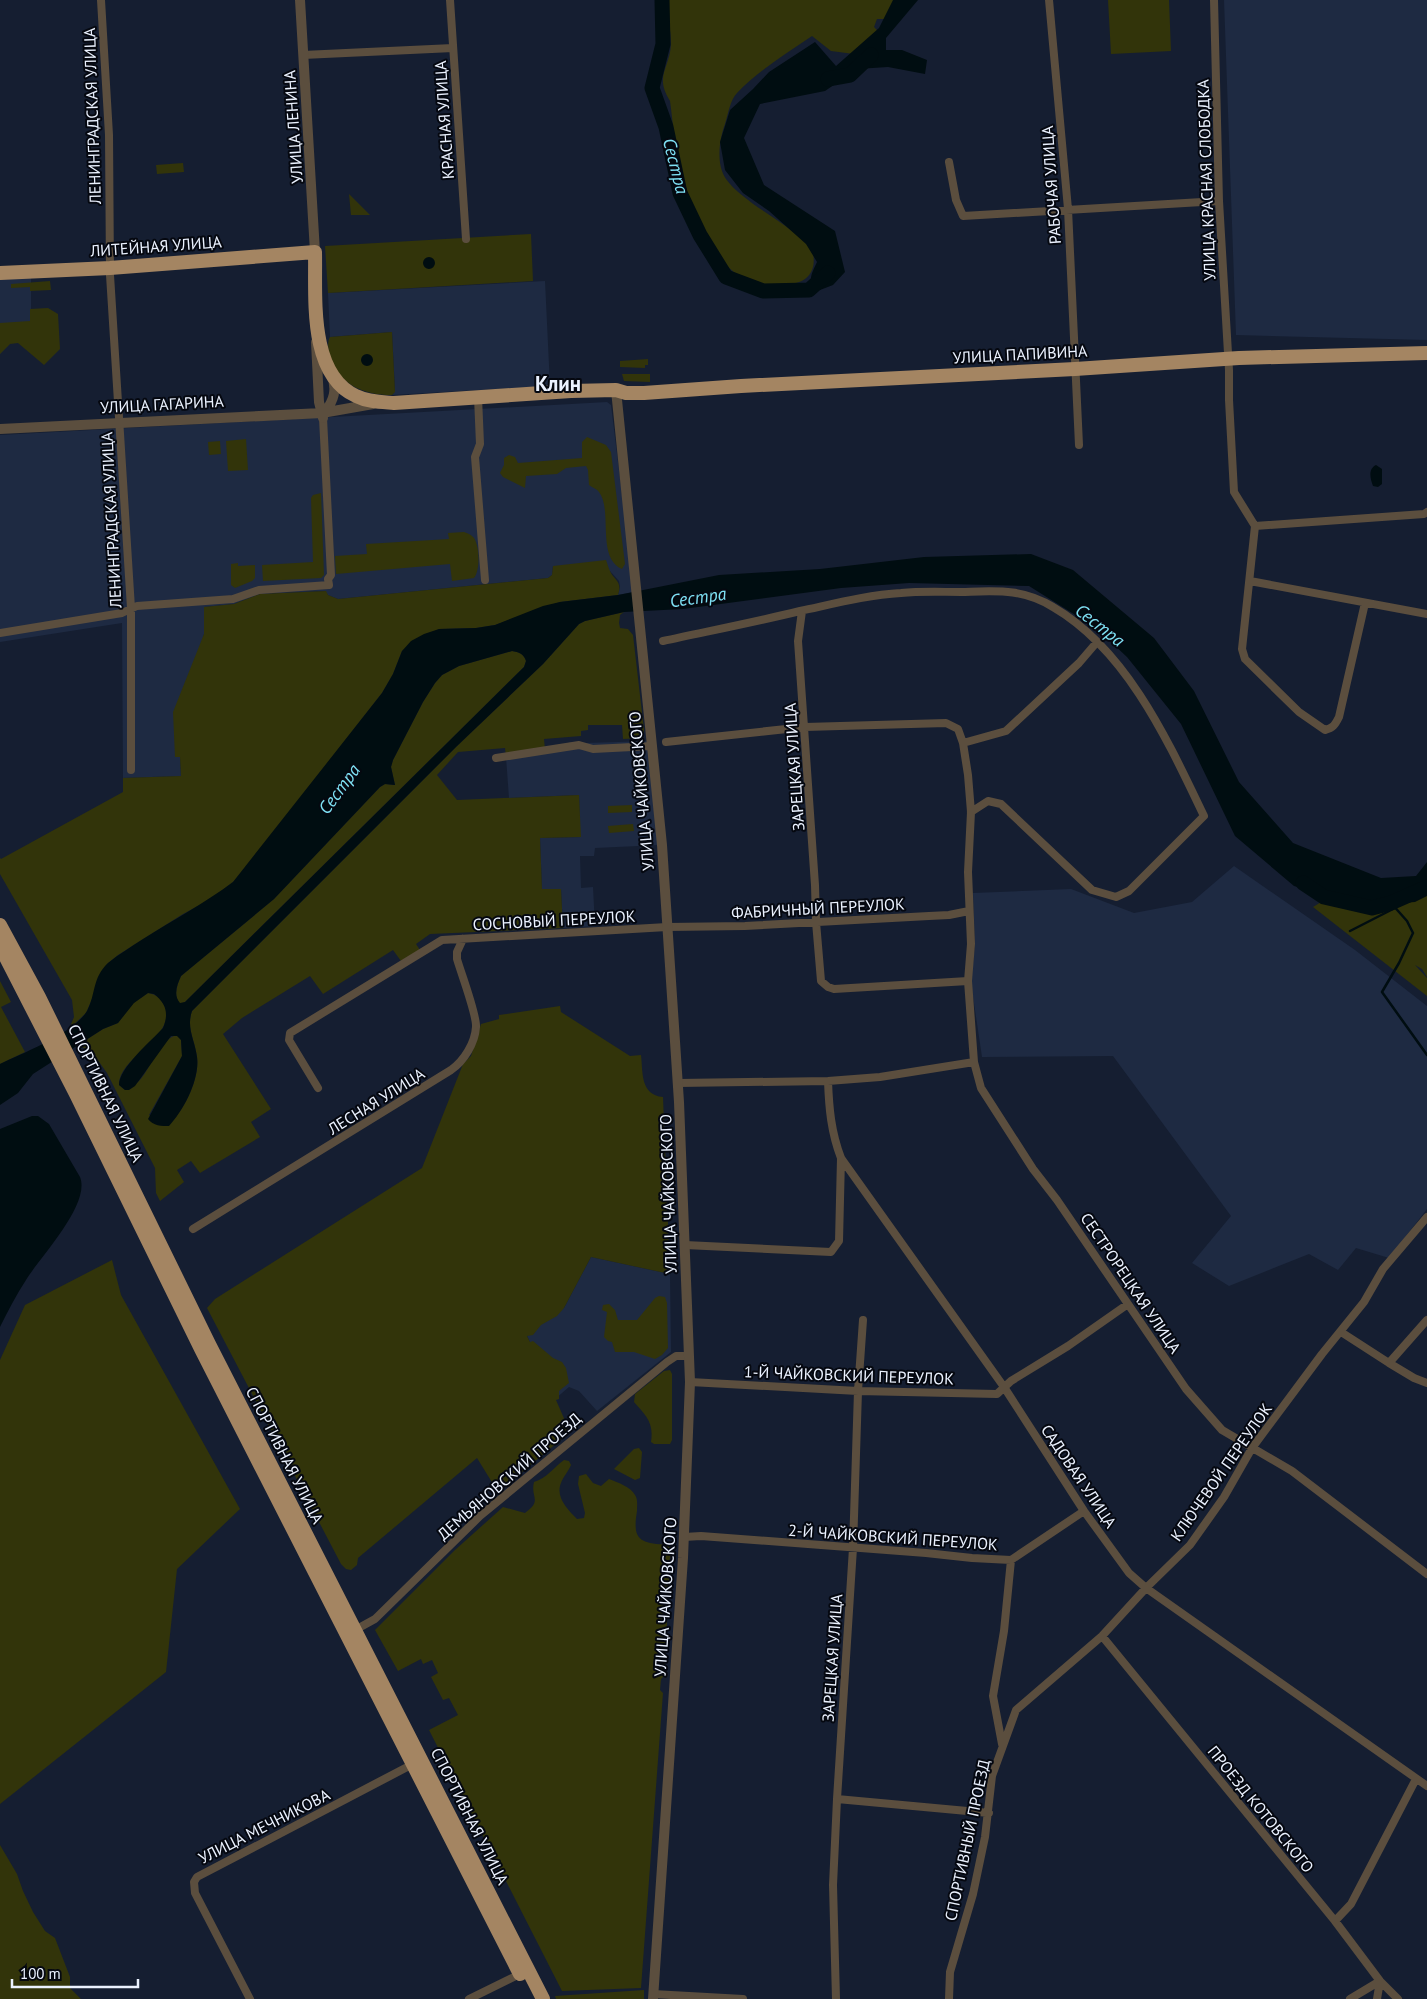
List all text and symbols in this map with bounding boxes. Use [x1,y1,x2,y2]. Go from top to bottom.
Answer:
street label: ЛЕНИНГРАДСКАЯ УЛИЦА [79,27,105,205]
street label: КРАСНАЯ УЛИЦА [430,60,458,180]
street label: УЛИЦА ЛЕНИНА [279,69,307,184]
street label: УЛИЦА КРАСНАЯ СЛОБОДКА [1192,78,1220,281]
street label: РАБОЧАЯ УЛИЦА [1037,125,1065,245]
water label: Сестра [658,136,694,196]
street label: ЛИТЕЙНАЯ УЛИЦА [89,231,223,261]
street label: УЛИЦА ПАПИВИНА [952,340,1089,368]
district label: Клин [535,370,581,397]
street label: УЛИЦА ГАГАРИНА [100,391,225,417]
street label: ЛЕНИНГРАДСКАЯ УЛИЦА [96,431,126,610]
water label: Сестра [668,582,728,612]
water label: Сестра [1071,598,1130,652]
street label: ЗАРЕЦКАЯ УЛИЦА [780,702,808,832]
street label: УЛИЦА ЧАЙКОВСКОГО [624,710,658,872]
water label: Сестра [313,759,365,819]
street label: ФАБРИЧНЫЙ ПЕРЕУЛОК [731,893,905,923]
street label: СОСНОВЫЙ ПЕРЕУЛОК [472,906,636,934]
street label: СПОРТИВНАЯ УЛИЦА [64,1021,148,1166]
street label: ЛЕСНАЯ УЛИЦА [323,1063,429,1139]
street label: УЛИЦА ЧАЙКОВСКОГО [655,1114,681,1274]
street label: СЕСТРОРЕЦКАЯ УЛИЦА [1076,1209,1186,1358]
street label: 1-Й ЧАЙКОВСКИЙ ПЕРЕУЛОК [744,1361,955,1389]
street label: СПОРТИВНАЯ УЛИЦА [242,1383,328,1527]
street label: КЛЮЧЕВОЙ ПЕРЕУЛОК [1166,1399,1276,1545]
street label: ДЕМЬЯНОВСКИЙ ПРОЕЗД [433,1408,585,1544]
street label: САДОВАЯ УЛИЦА [1037,1420,1121,1532]
street label: УЛИЦА ЧАЙКОВСКОГО [649,1516,681,1678]
street label: 2-Й ЧАЙКОВСКИЙ ПЕРЕУЛОК [788,1520,999,1554]
street label: ЗАРЕЦКАЯ УЛИЦА [818,1593,846,1723]
street label: ПРОЕЗД КОТОВСКОГО [1204,1741,1318,1877]
street label: СПОРТИВНАЯ УЛИЦА [427,1744,513,1888]
street label: СПОРТИВНЫЙ ПРОЕЗД [940,1757,994,1923]
street label: УЛИЦА МЕЧНИКОВА [195,1784,334,1868]
scale bar [12,1956,139,1988]
text: 100 m [20,1964,61,1983]

